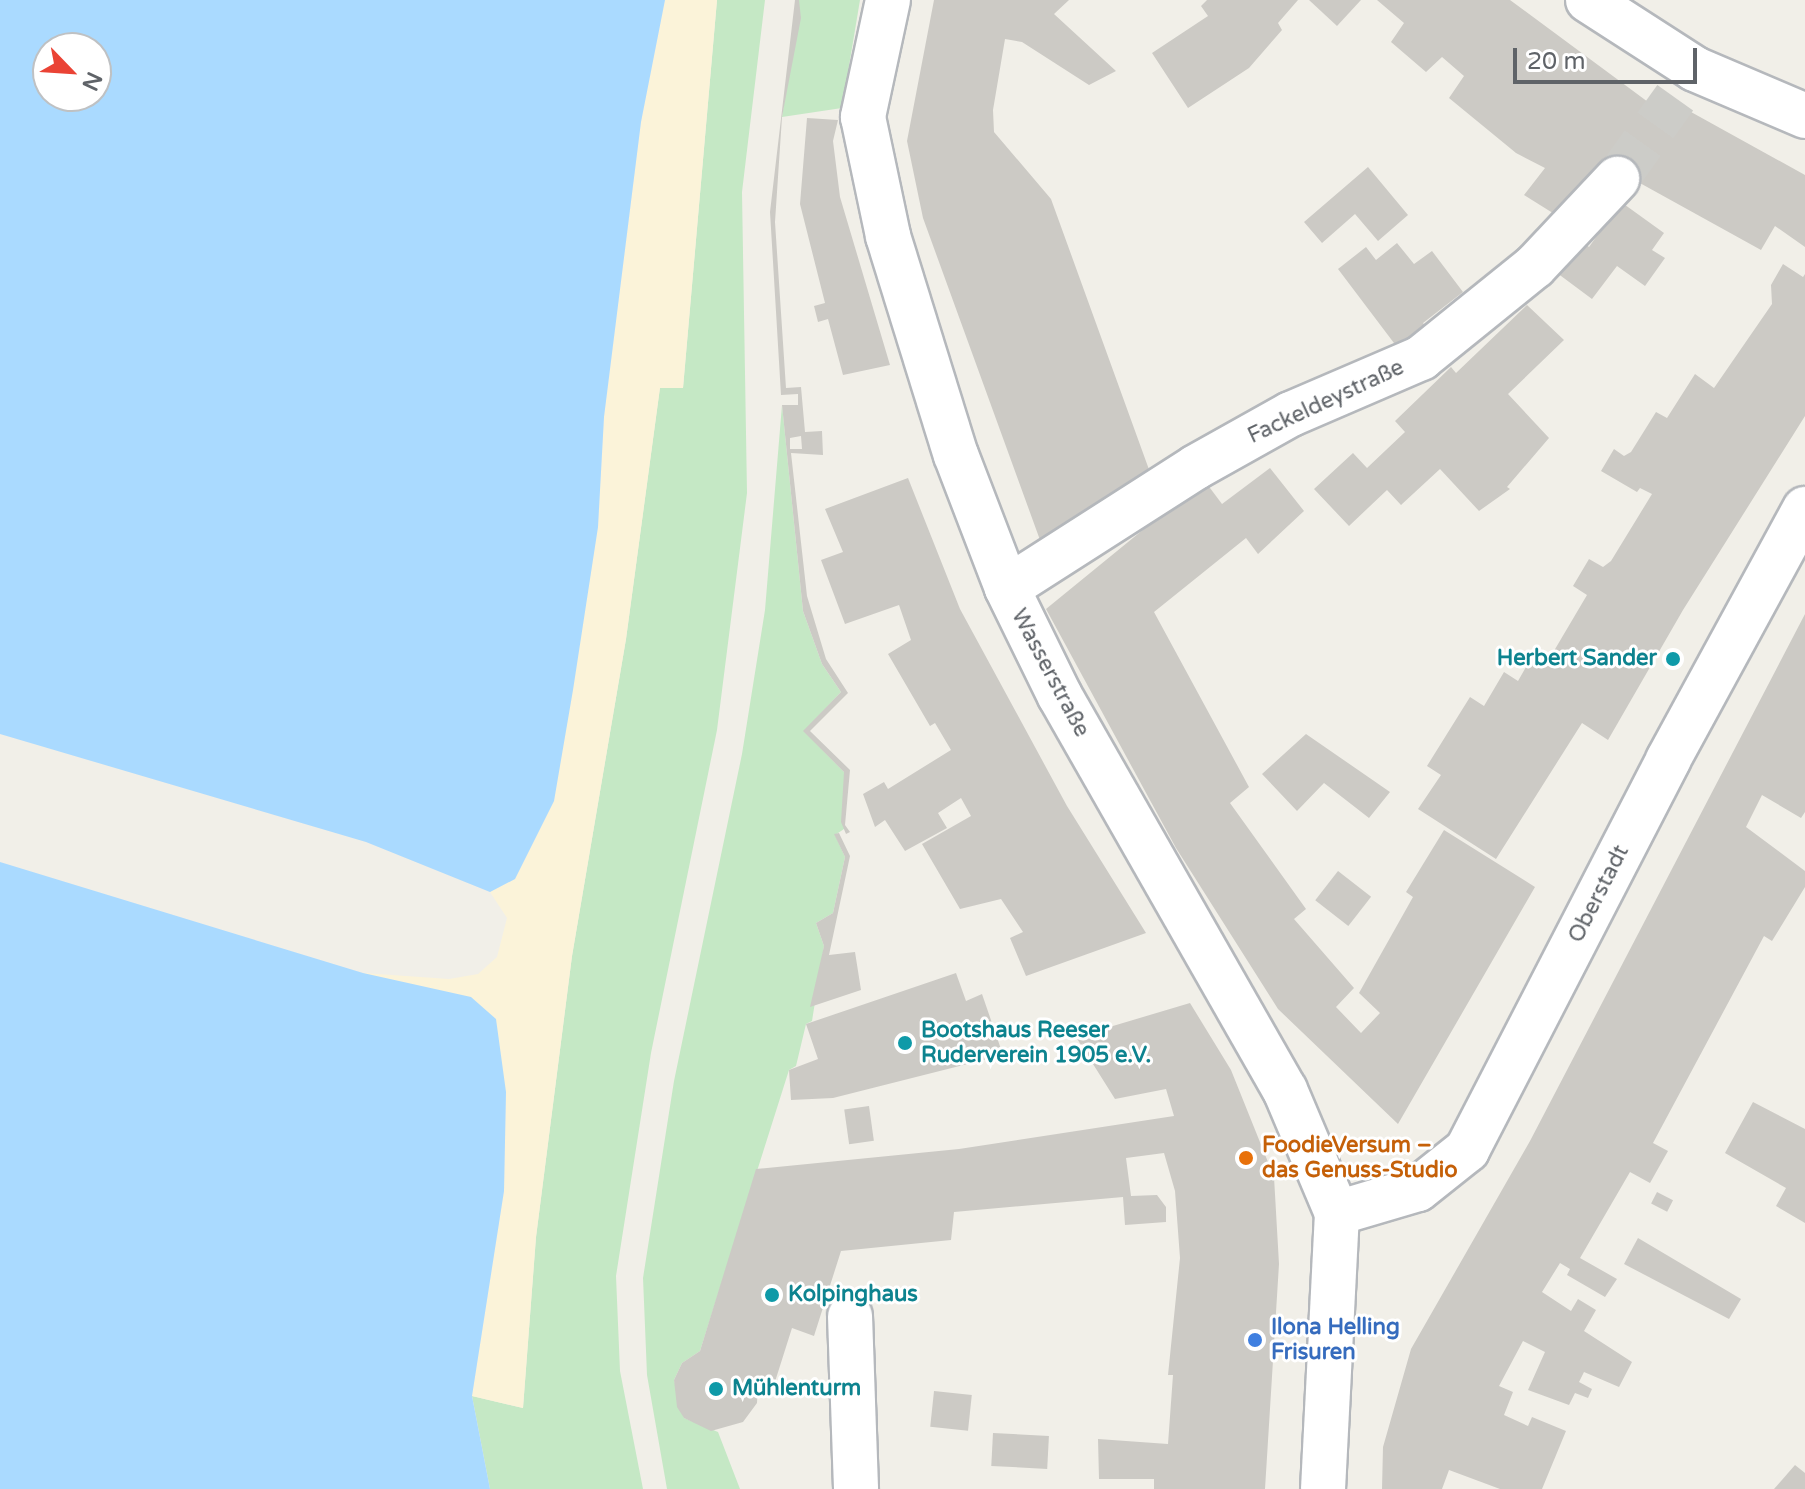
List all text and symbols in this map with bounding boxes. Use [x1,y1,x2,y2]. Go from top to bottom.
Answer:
north arrow [32,32,112,112]
scale bar [1517,32,1701,82]
text: 20 m [1527,47,1585,76]
text: N [76,68,107,95]
street label: Fackeldeystraße [1244,354,1408,450]
street label: Wasserstraße [1005,604,1095,742]
place label: Herbert Sander [1497,646,1657,672]
marker: Herbert Sander [1664,650,1682,668]
street label: Oberstadt [1563,841,1635,947]
place label: Bootshaus Reeser Ruderverein 1905 e.V. [921,1017,1151,1068]
marker: Bootshaus Reeser Ruderverein 1905 e.V. [896,1034,914,1052]
place label: FoodieVersum – das Genuss-Studio [1262,1132,1458,1184]
marker: FoodieVersum – das Genuss-Studio [1237,1149,1255,1167]
place label: Kolpinghaus [788,1282,918,1308]
marker: Kolpinghaus [763,1286,781,1304]
place label: Ilona Helling Frisuren [1271,1314,1400,1366]
marker: Ilona Helling Frisuren [1246,1331,1264,1349]
place label: Mühlenturm [732,1376,861,1402]
marker: Mühlenturm [707,1380,725,1398]

